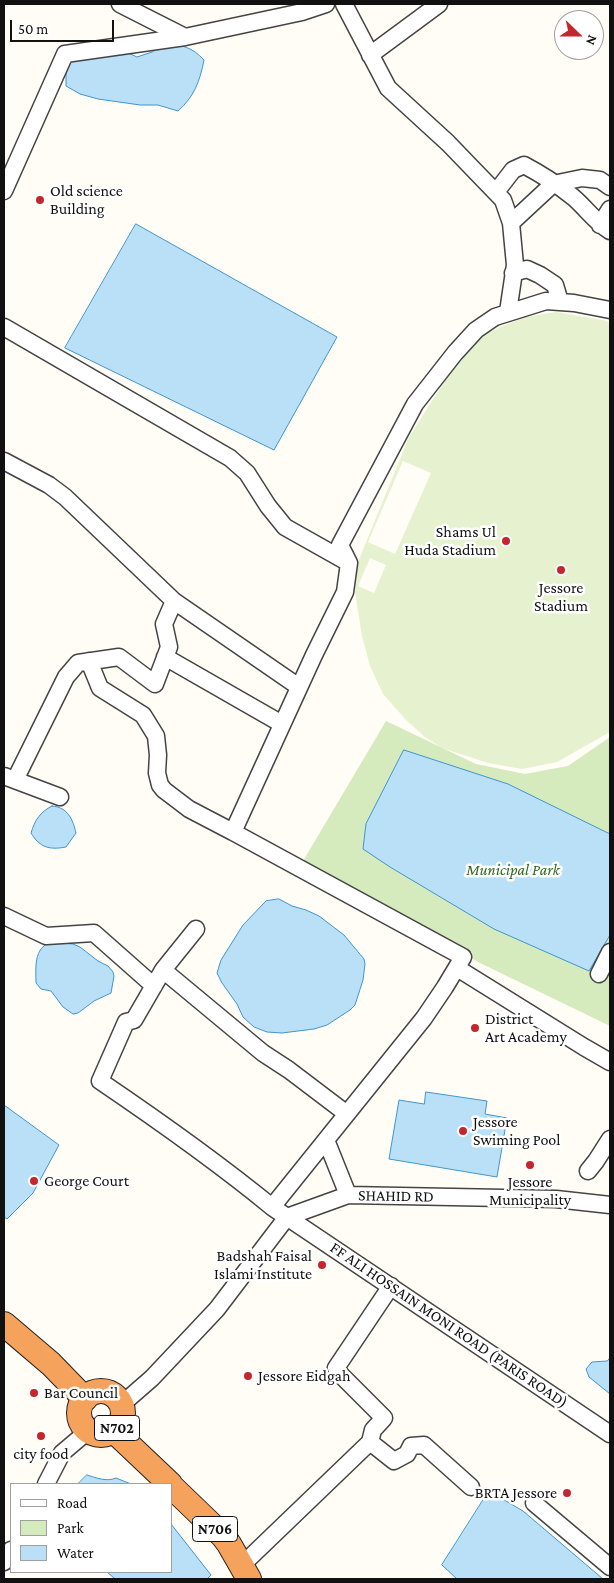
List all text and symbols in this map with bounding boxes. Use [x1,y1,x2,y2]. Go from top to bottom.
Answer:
scale bar [12,10,116,42]
north arrow [554,10,604,60]
text: 50 m [18,21,48,37]
text: N [583,33,601,48]
place label: Old science Building [50,181,123,219]
marker: Old science Building [34,194,46,206]
place label: Shams Ul Huda Stadium [404,522,496,560]
marker: Shams Ul Huda Stadium [500,535,512,547]
marker: Jessore Stadium [555,564,567,576]
place label: Jessore Stadium [534,578,588,616]
park label: Municipal Park [466,860,560,880]
place label: District Art Academy [485,1009,567,1047]
marker: District Art Academy [469,1022,481,1034]
place label: Jessore Swiming Pool [473,1112,560,1150]
marker: Jessore Swiming Pool [457,1125,469,1137]
marker: Jessore Municipality [524,1159,536,1171]
place label: George Court [44,1171,129,1191]
place label: Jessore Municipality [489,1172,571,1210]
marker: George Court [28,1175,40,1187]
street label: SHAHID RD [358,1186,434,1206]
street label: FF ALI HOSSAIN MONI ROAD (PARIS ROAD) [326,1238,572,1412]
place label: Badshah Faisal Islami Institute [214,1246,312,1284]
marker: Badshah Faisal Islami Institute [316,1259,328,1271]
place label: Jessore Eidgah [258,1366,351,1386]
marker: Jessore Eidgah [242,1370,254,1382]
place label: Bar Council [44,1383,118,1403]
marker: Bar Council [28,1387,40,1399]
road number: N702 [94,1416,140,1440]
marker: city food [35,1430,47,1442]
place label: city food [13,1444,69,1464]
legend [10,1483,172,1573]
place label: BRTA Jessore [475,1483,557,1503]
marker: BRTA Jessore [561,1487,573,1499]
text: Road [57,1495,87,1511]
road number: N706 [192,1516,238,1542]
text: Park [57,1520,84,1536]
text: Water [57,1545,94,1561]

